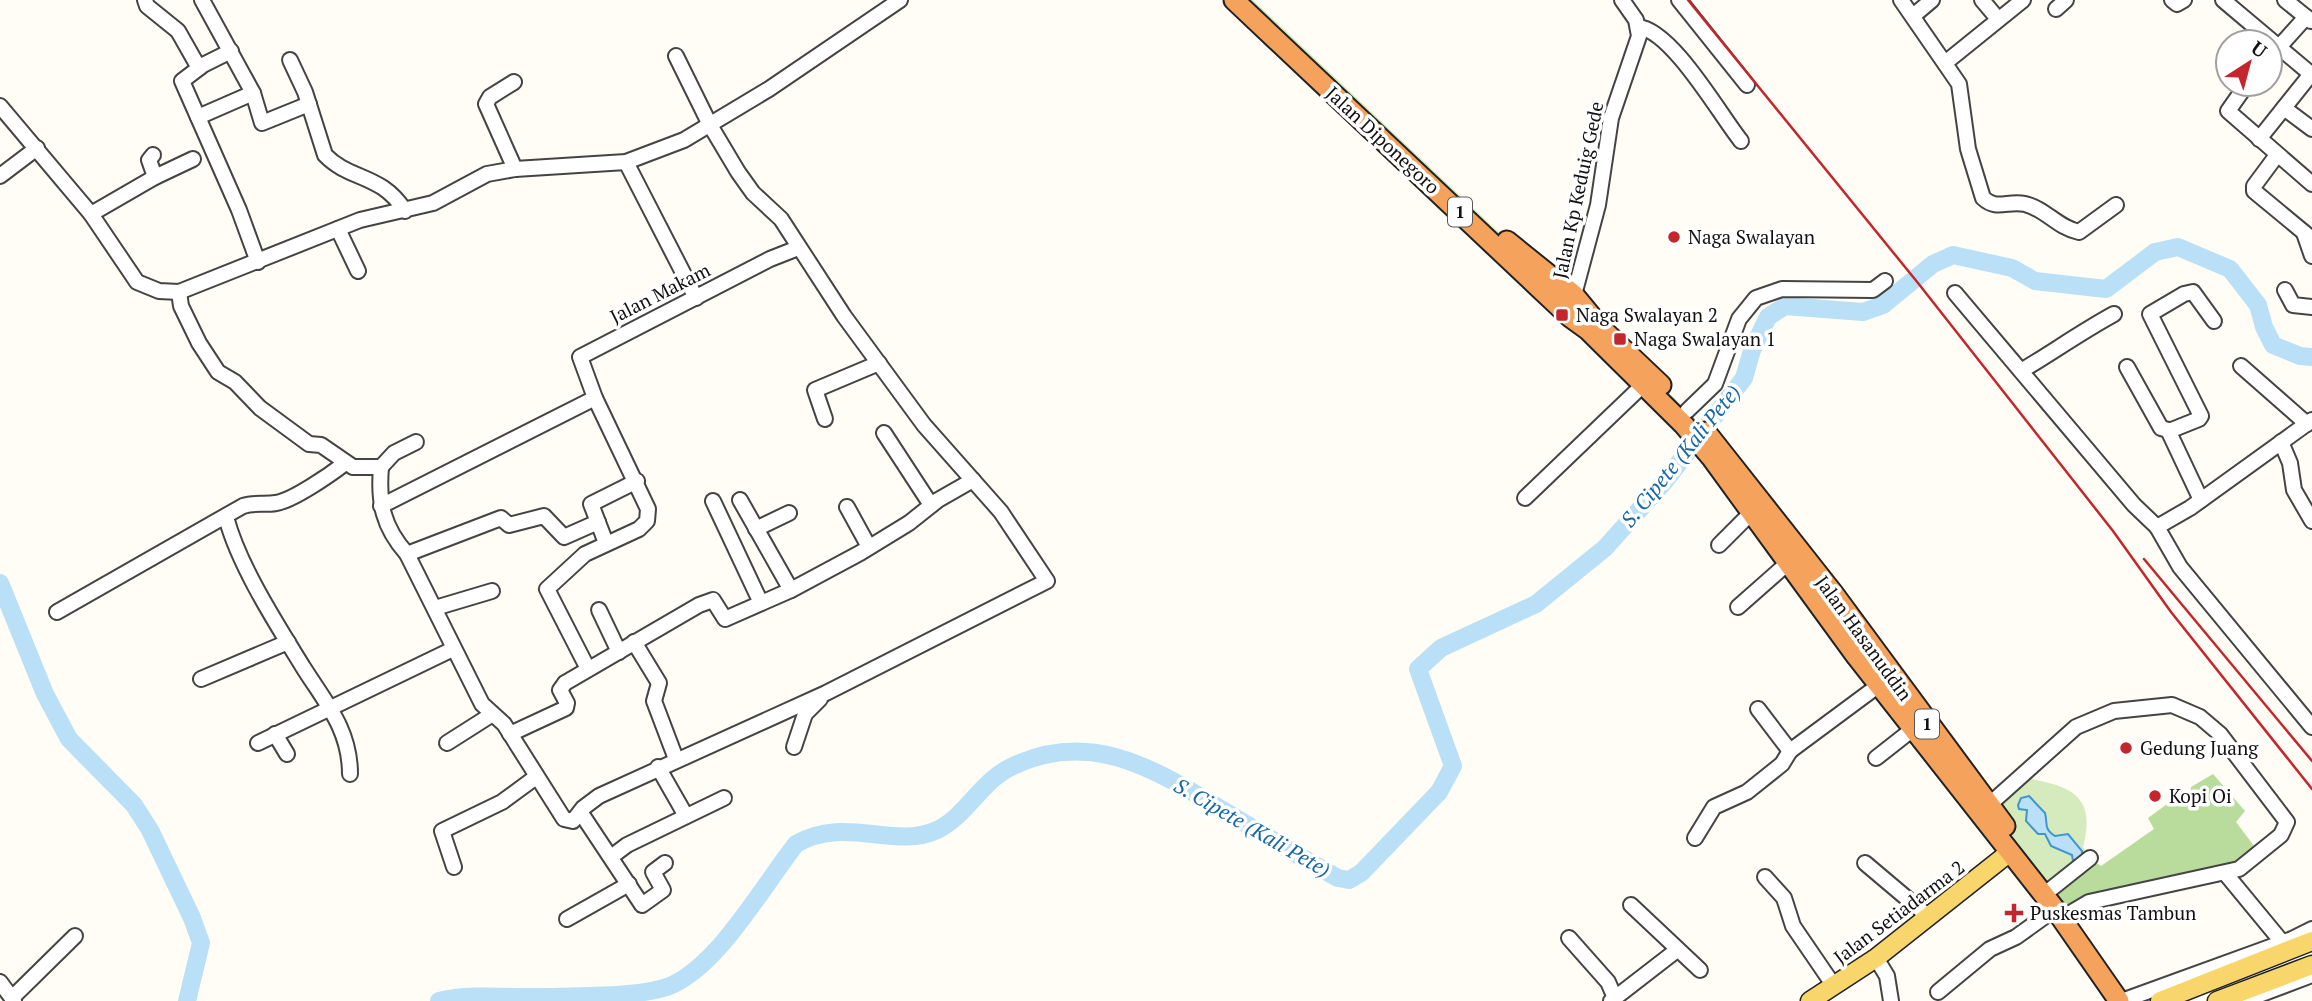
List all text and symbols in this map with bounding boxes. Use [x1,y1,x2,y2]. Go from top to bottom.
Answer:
north arrow [2214,28,2284,98]
text: U [2246,35,2272,63]
street label: Jalan Diponegoro [1321,80,1446,199]
street label: Jalan Kp Keduig Gede [1547,99,1608,281]
road number: 1 [1448,197,1472,226]
place label: Naga Swalayan [1688,224,1815,249]
marker: Naga Swalayan [1666,229,1682,245]
street label: Jalan Makam [605,256,715,328]
place label: Naga Swalayan 2 [1576,302,1718,327]
marker: Naga Swalayan 2 [1554,307,1570,323]
place label: Naga Swalayan 1 [1634,326,1776,351]
marker: Naga Swalayan 1 [1612,331,1628,347]
water label: S. Cipete (Kali Pete) [1614,378,1746,533]
street label: Jalan Hasanuddin [1811,570,1918,705]
road number: 1 [1915,710,1939,738]
place label: Gedung Juang [2140,735,2259,760]
marker: Gedung Juang [2118,740,2134,756]
water label: S. Cipete (Kali Pete) [1169,771,1336,883]
place label: Kopi Oi [2169,783,2232,808]
marker: Kopi Oi [2147,788,2163,804]
street label: Jalan Setiadarma 2 [1828,854,1969,969]
place label: Puskesmas Tambun [2030,900,2196,925]
marker: Puskesmas Tambun [2004,903,2024,923]

